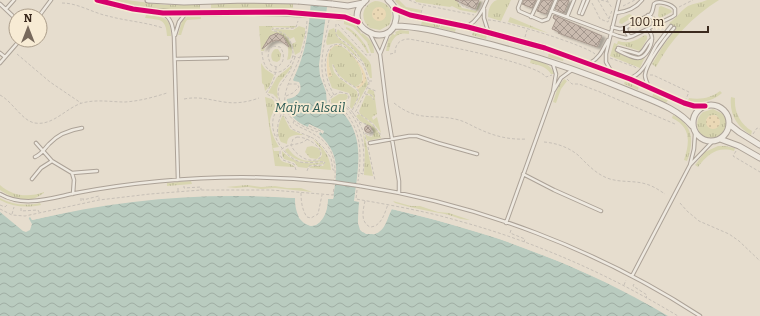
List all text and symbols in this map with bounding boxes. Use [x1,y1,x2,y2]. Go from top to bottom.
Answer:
north arrow [8,8,48,48]
scale bar [624,8,708,34]
text: N [24,12,33,25]
text: 100 m [630,15,665,29]
water label: Majra Alsail [275,100,346,115]

